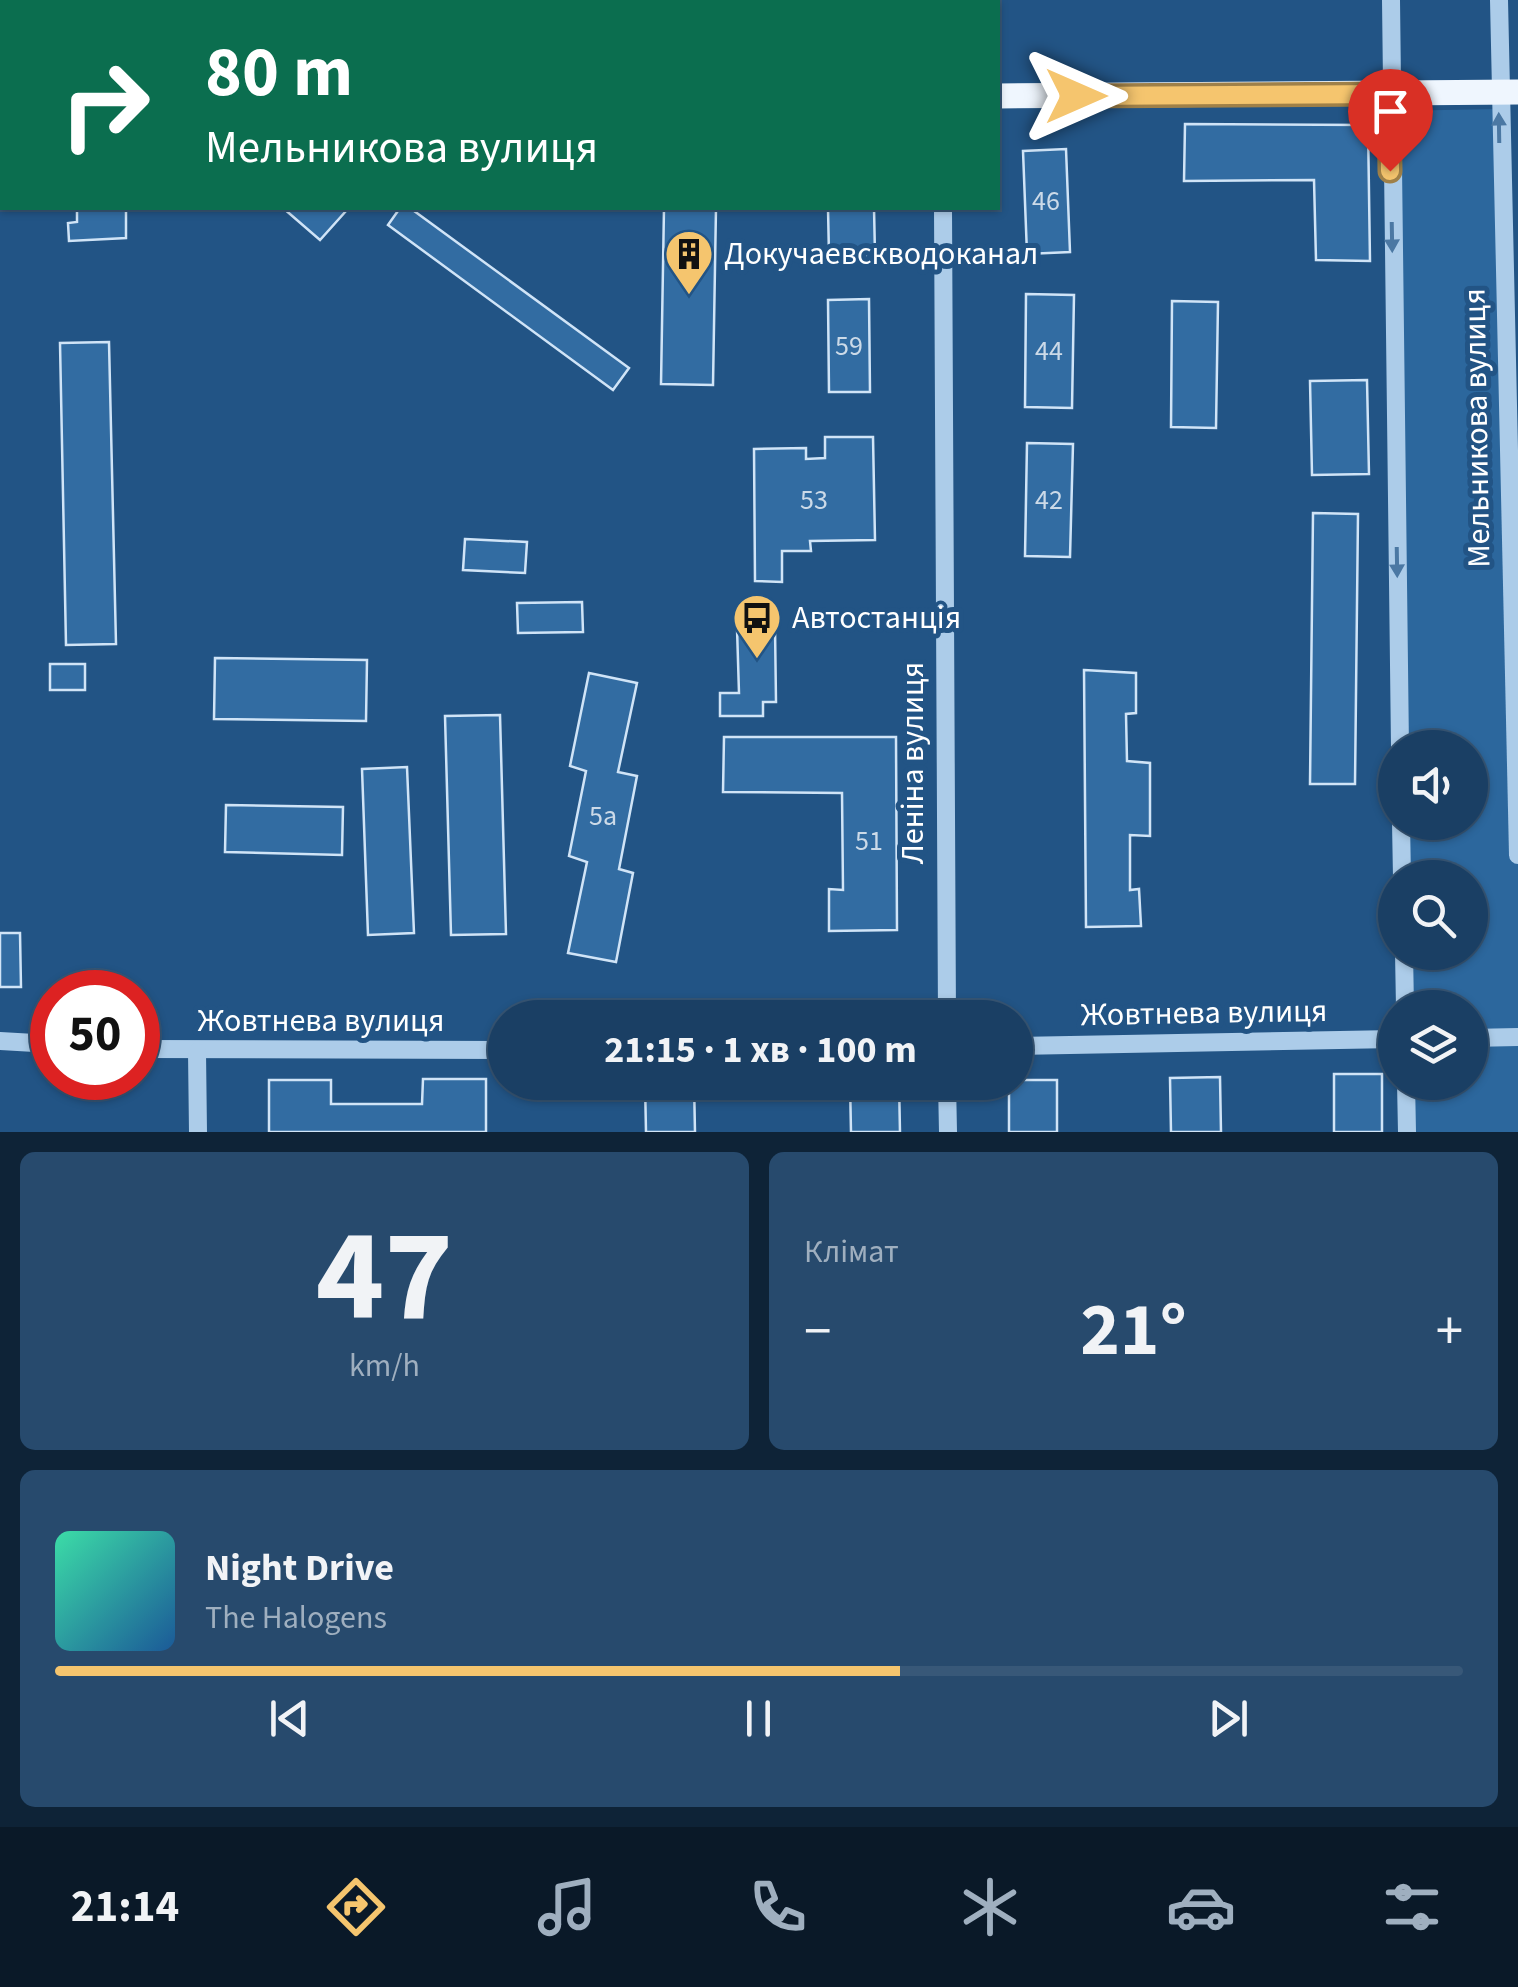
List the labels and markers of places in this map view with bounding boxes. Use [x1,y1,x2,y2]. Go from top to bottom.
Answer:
pin [1348,69,1433,172]
building icon: Докучаевскводоканал [663,228,715,296]
place label: Докучаевскводоканал [724,231,1038,277]
bus stop icon: Автостанція [731,592,783,660]
place label: Автостанція [792,595,961,641]

